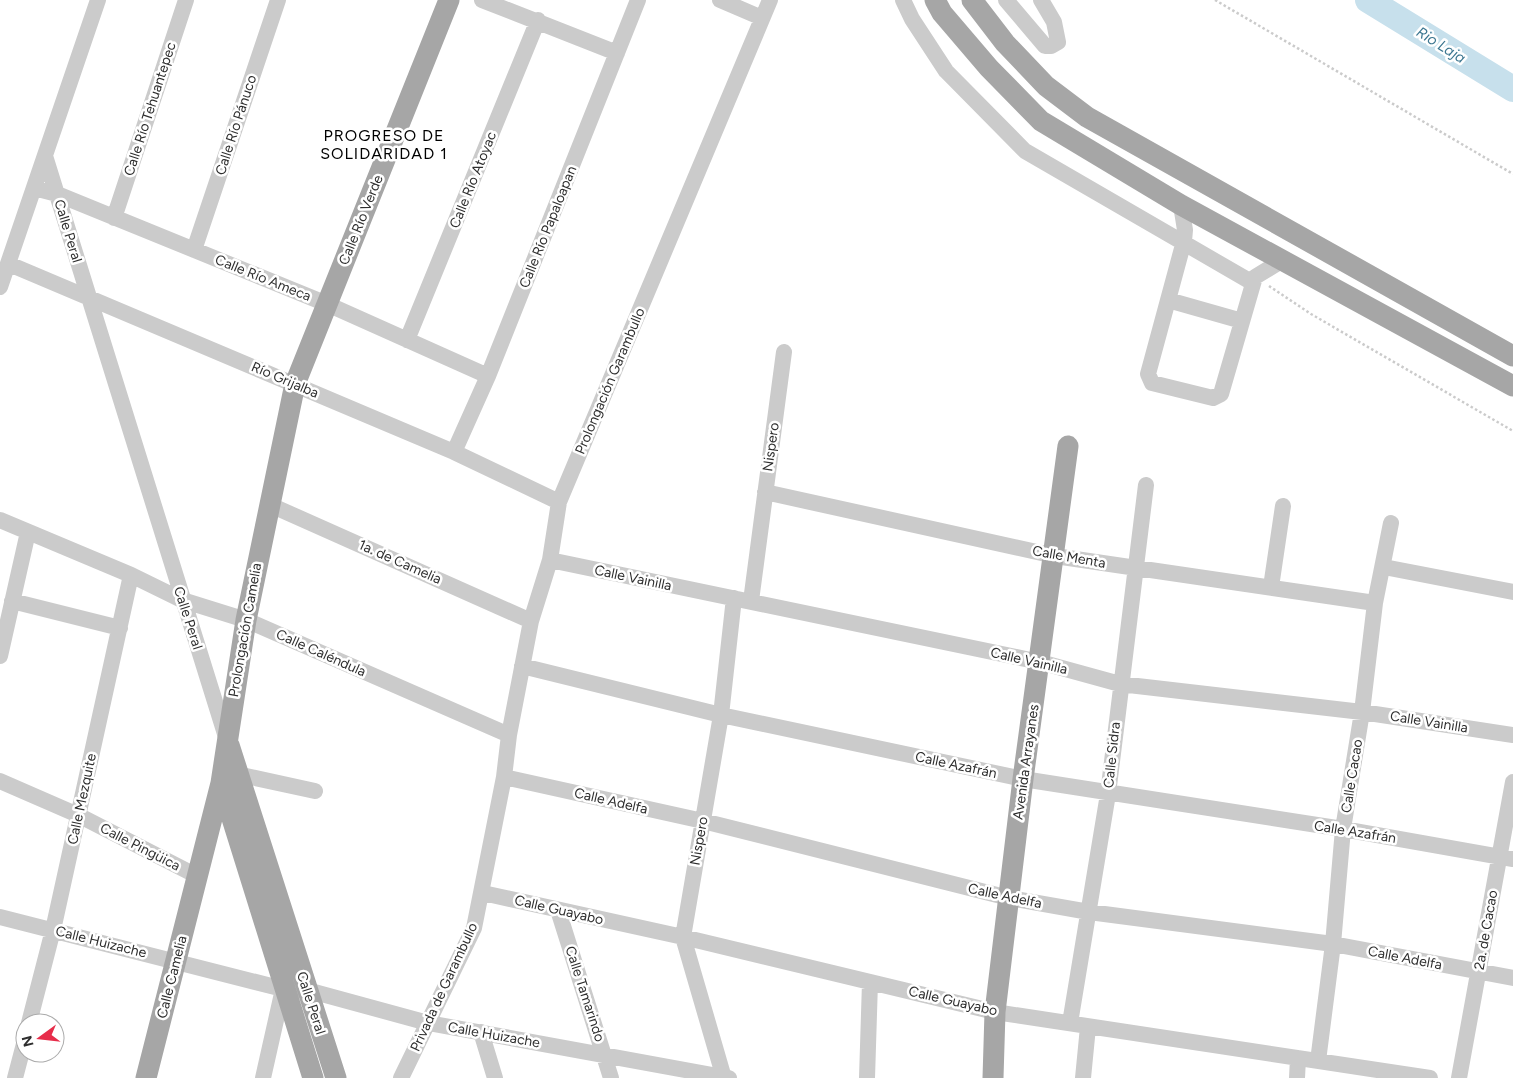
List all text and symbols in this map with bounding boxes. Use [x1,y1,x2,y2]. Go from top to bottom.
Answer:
water label: Rio Laja [1413,23,1469,67]
street label: Calle Río Tehuantepec [120,40,180,178]
street label: Calle Río Pánuco [212,73,260,177]
district label: PROGRESO DE SOLIDARIDAD 1 [320,126,448,163]
street label: Calle Río Atoyac [446,129,500,231]
street label: Calle Río Papaloapan [516,163,580,291]
street label: Calle Río Verde [335,172,387,267]
street label: Calle Peral [50,197,86,265]
street label: Calle Río Ameca [213,251,313,305]
street label: Prolongación Garambullo [571,305,649,457]
street label: Río Grijalba [249,358,321,402]
street label: Nispero [759,421,783,473]
street label: 1a. de Camelia [356,536,444,588]
street label: Calle Menta [1031,542,1107,572]
street label: Prolongación Camelia [225,562,265,698]
street label: Calle Vainilla [593,562,673,594]
street label: Calle Peral [170,584,206,652]
street label: Calle Caléndula [273,626,369,680]
street label: Calle Vainilla [989,644,1069,678]
street label: Avenida Arrayanes [1009,703,1043,821]
street label: Calle Vainilla [1389,707,1469,737]
street label: Calle Sidra [1100,721,1124,789]
street label: Calle Cacao [1338,738,1366,814]
street label: Calle Azafrán [914,748,998,782]
street label: Calle Mezquite [64,751,100,846]
street label: Calle Adelfa [573,784,649,818]
street label: Nispero [686,815,712,867]
street label: Calle Azafrán [1313,817,1397,847]
street label: Calle Pingüica [97,820,183,874]
street label: Calle Adelfa [967,880,1043,912]
street label: 2a. de Cacao [1471,889,1501,971]
street label: Calle Guayabo [513,892,605,928]
street label: Privada de Garambullo [407,920,481,1054]
street label: Calle Huizache [54,922,149,962]
street label: Calle Camelia [153,934,191,1020]
street label: Calle Adelfa [1367,942,1443,974]
street label: Calle Tamarindo [562,944,608,1044]
street label: Calle Peral [293,969,329,1037]
street label: Calle Guayabo [907,983,999,1019]
north arrow [15,1013,65,1063]
street label: Calle Huizache [447,1019,542,1052]
text: N [18,1034,38,1049]

